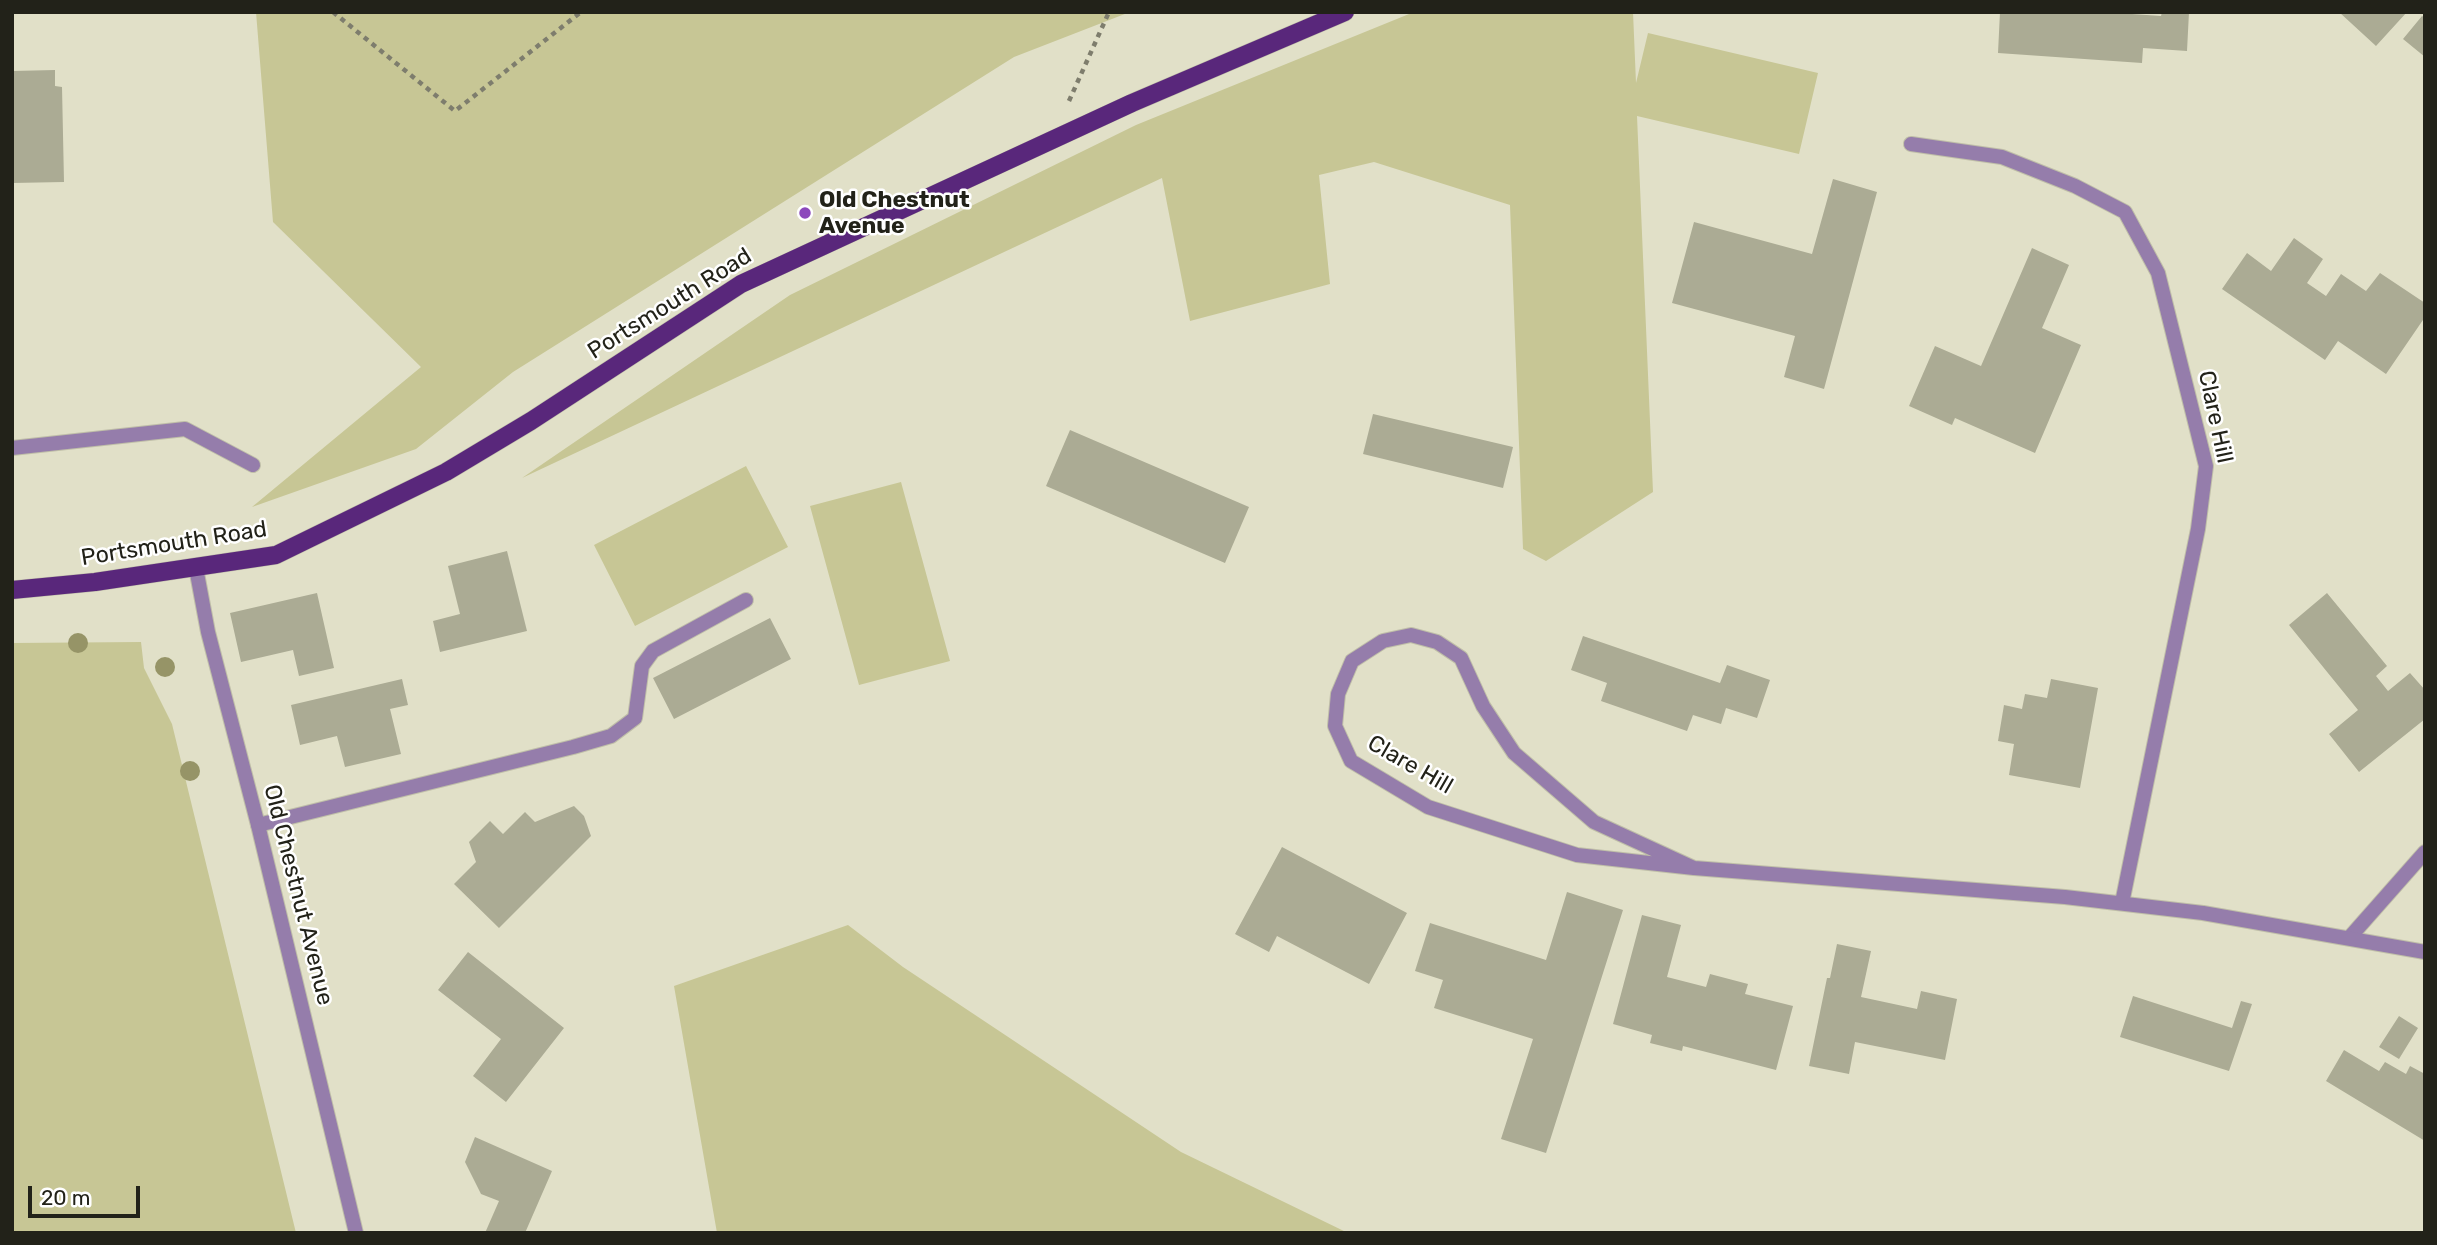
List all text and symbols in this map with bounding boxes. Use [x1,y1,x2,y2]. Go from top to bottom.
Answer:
place label: Old Chestnut Avenue [819,186,970,240]
marker: Old Chestnut Avenue [797,205,813,221]
street label: Portsmouth Road [583,243,757,365]
street label: Clare Hill [2192,368,2238,466]
street label: Portsmouth Road [79,516,269,572]
street label: Clare Hill [1362,730,1458,800]
street label: Old Chestnut Avenue [257,782,339,1008]
scale bar [32,1172,144,1216]
text: 20 m [41,1185,90,1210]

